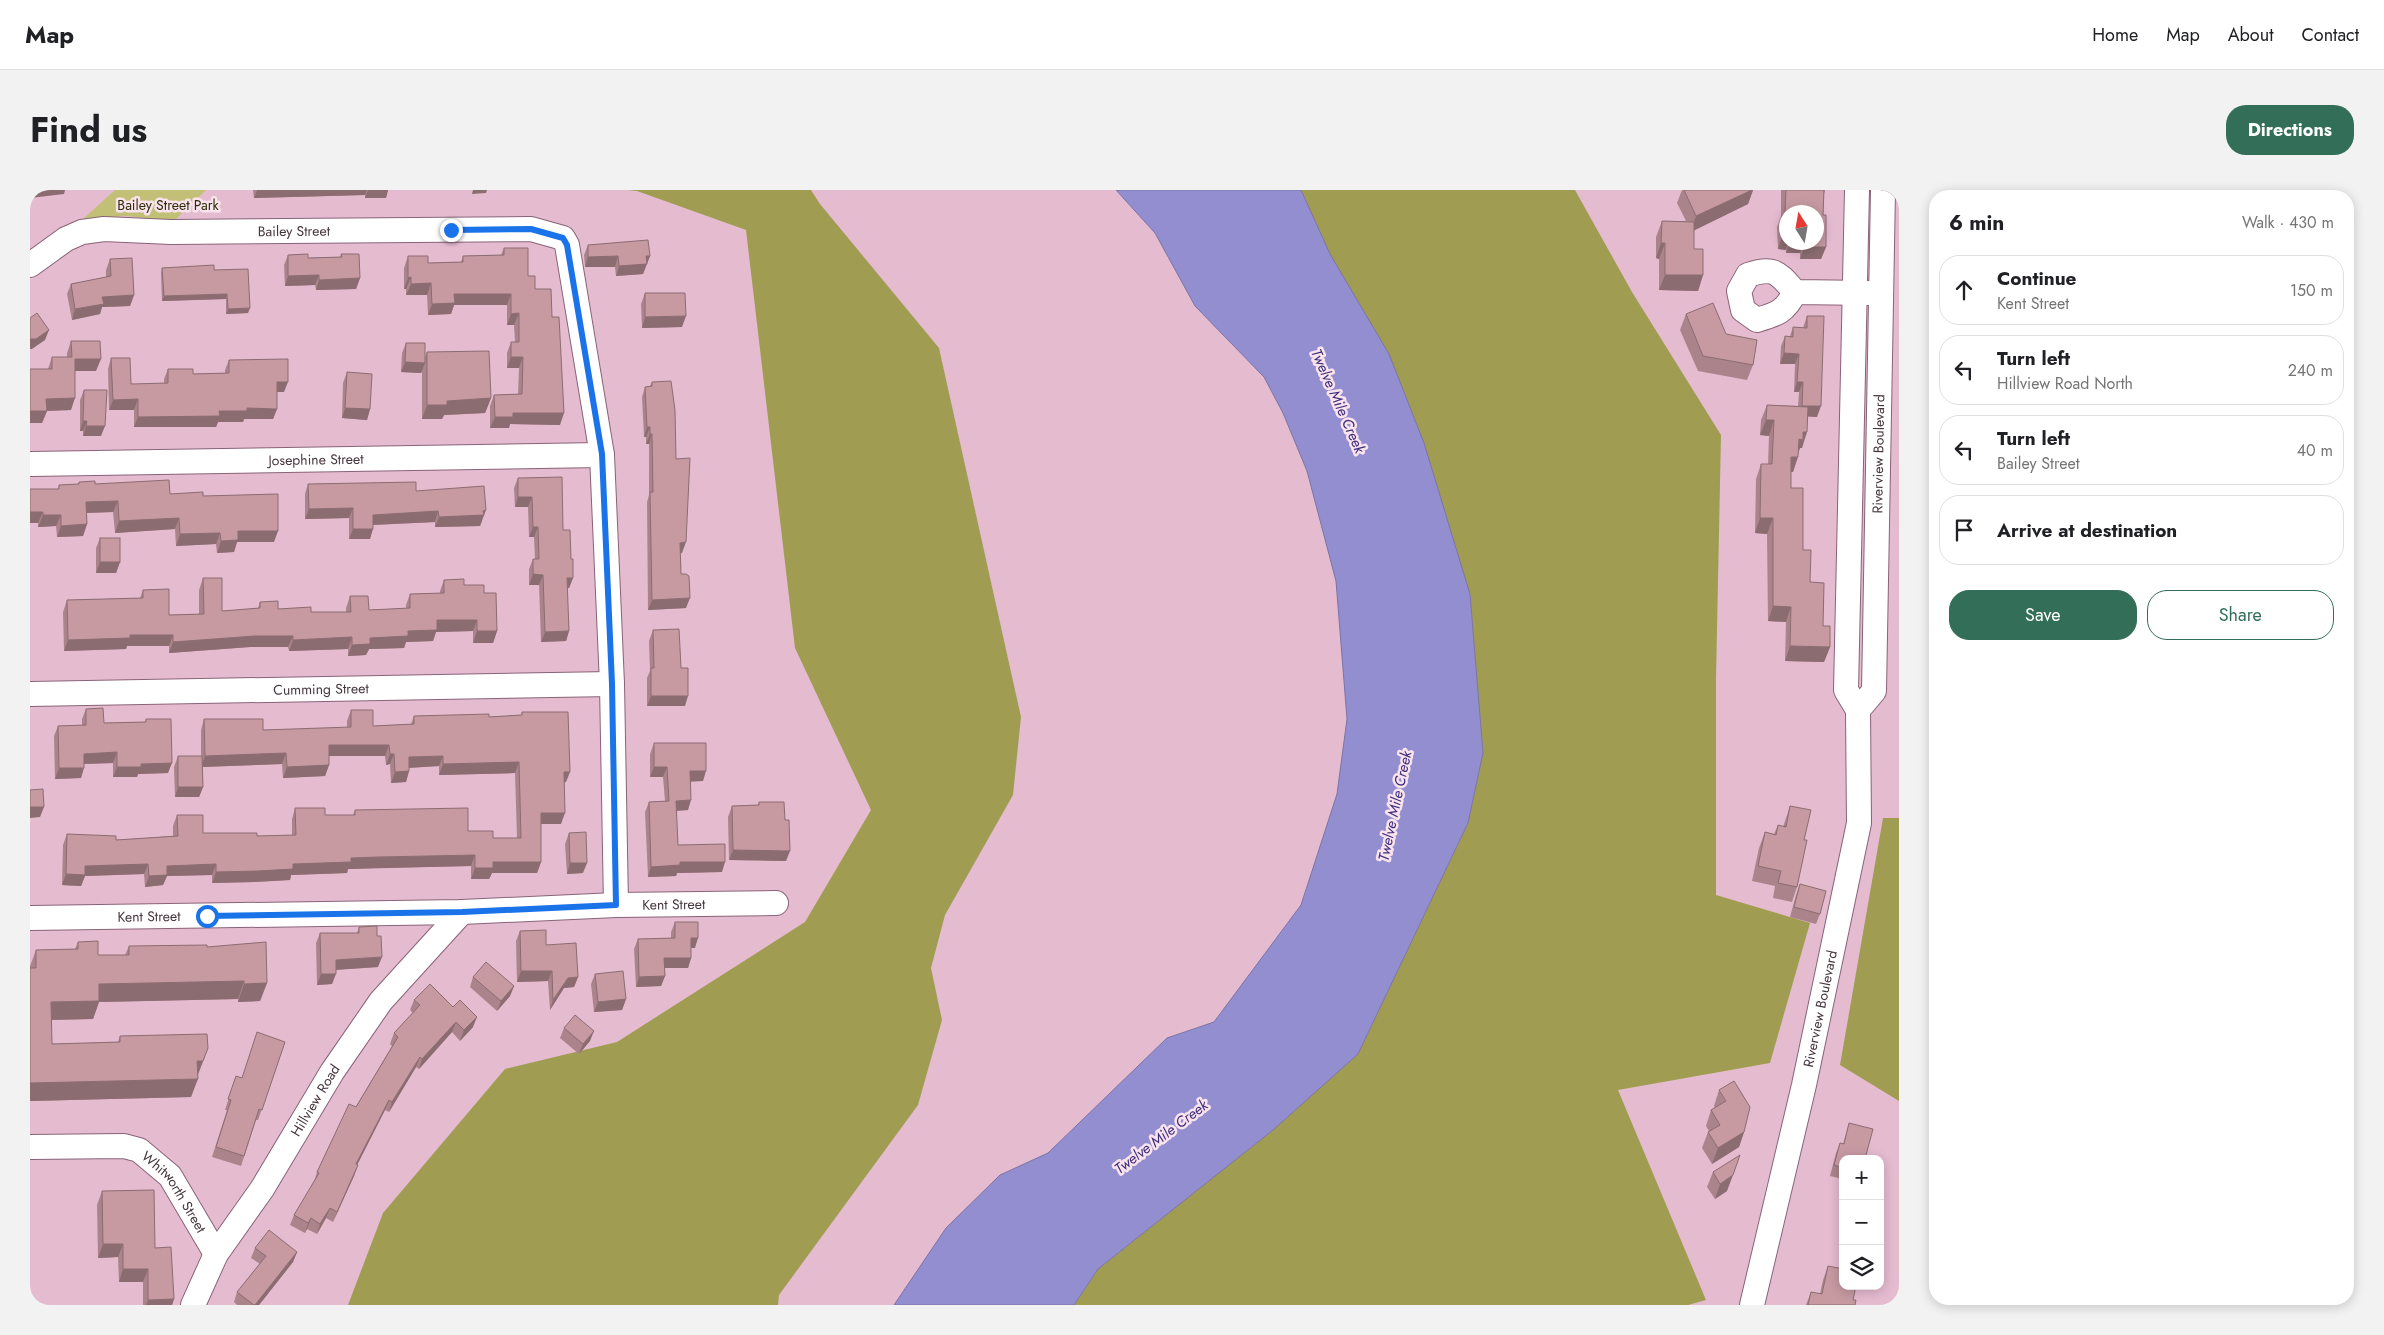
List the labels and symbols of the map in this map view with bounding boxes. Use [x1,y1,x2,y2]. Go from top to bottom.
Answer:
park label: Bailey Street Park [117,195,219,215]
north arrow [1779,205,1824,250]
route end [440,219,463,242]
street label: Bailey Street [258,221,331,241]
water label: Twelve Mile Creek [1305,345,1371,457]
street label: Riverview Boulevard [1867,394,1889,514]
street label: Josephine Street [266,449,364,470]
street label: Cumming Street [273,678,369,700]
water label: Twelve Mile Creek [1373,748,1418,863]
street label: Kent Street [642,894,706,915]
route start [196,905,219,928]
street label: Kent Street [117,906,181,927]
street label: Riverview Boulevard [1798,948,1842,1069]
street label: Hillview Road [286,1060,345,1140]
water label: Twelve Mile Creek [1110,1094,1213,1180]
street label: Whitworth Street [137,1146,212,1237]

